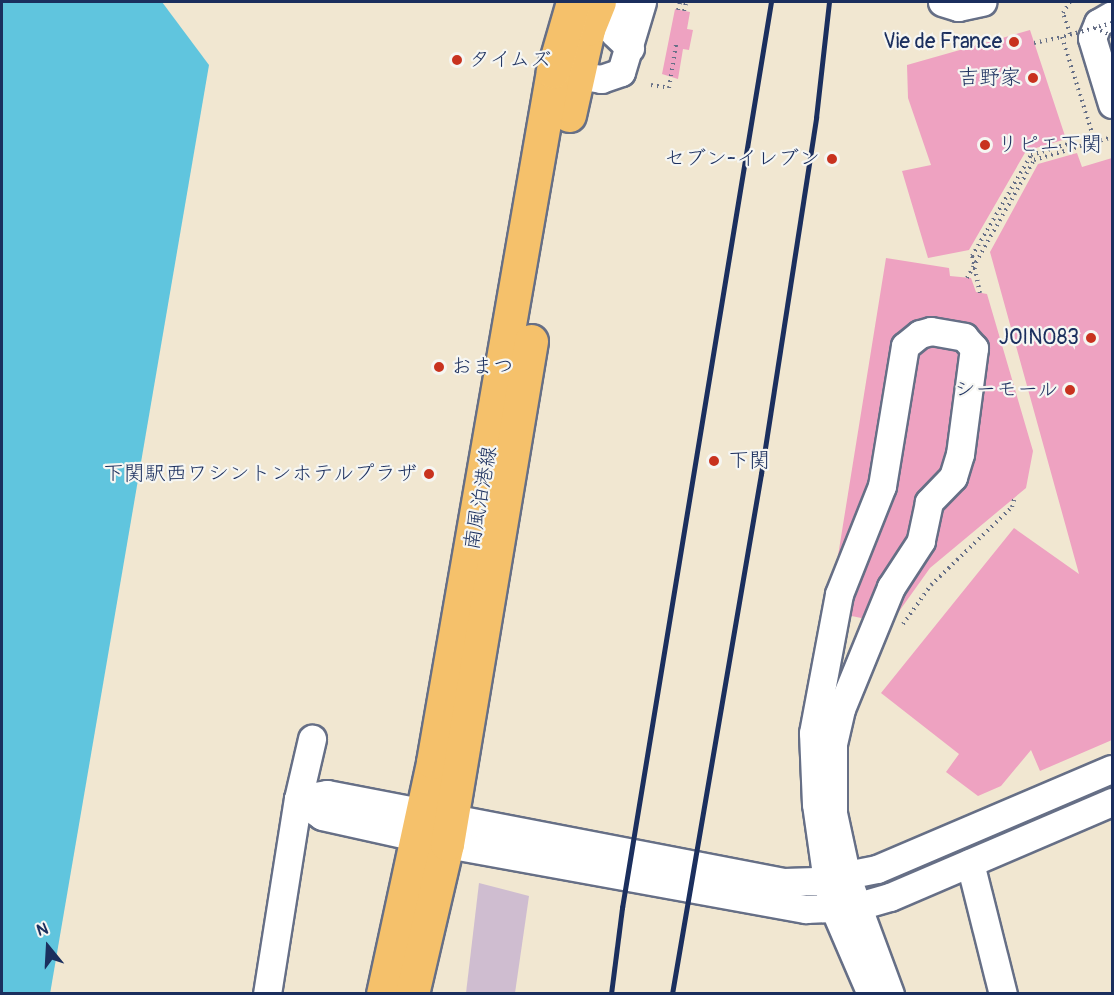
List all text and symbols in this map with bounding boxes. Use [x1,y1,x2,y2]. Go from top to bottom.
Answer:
place label: Vie de France [883,29,1002,55]
marker: Vie de France [1007,35,1021,49]
place label: タイムズ [469,47,553,73]
marker: タイムズ [450,53,464,67]
place label: 吉野家 [958,65,1021,91]
marker: 吉野家 [1026,71,1040,85]
place label: リピエ下関 [997,132,1102,158]
marker: リピエ下関 [978,138,992,152]
place label: セブン-イレブン [664,146,820,172]
marker: セブン-イレブン [825,152,839,166]
place label: JOIN083 [999,325,1079,351]
marker: JOIN083 [1084,331,1098,345]
place label: おまつ [451,354,514,380]
marker: おまつ [432,360,446,374]
place label: シーモール [953,377,1058,403]
marker: シーモール [1063,383,1077,397]
street label: 南風泊港線 [459,444,503,552]
place label: 下関 [728,448,770,474]
marker: 下関 [705,452,723,470]
place label: 下関駅西ワシントンホテルプラザ [102,461,417,487]
marker: 下関駅西ワシントンホテルプラザ [422,467,436,481]
north arrow [18,917,78,977]
text: N [34,919,51,941]

